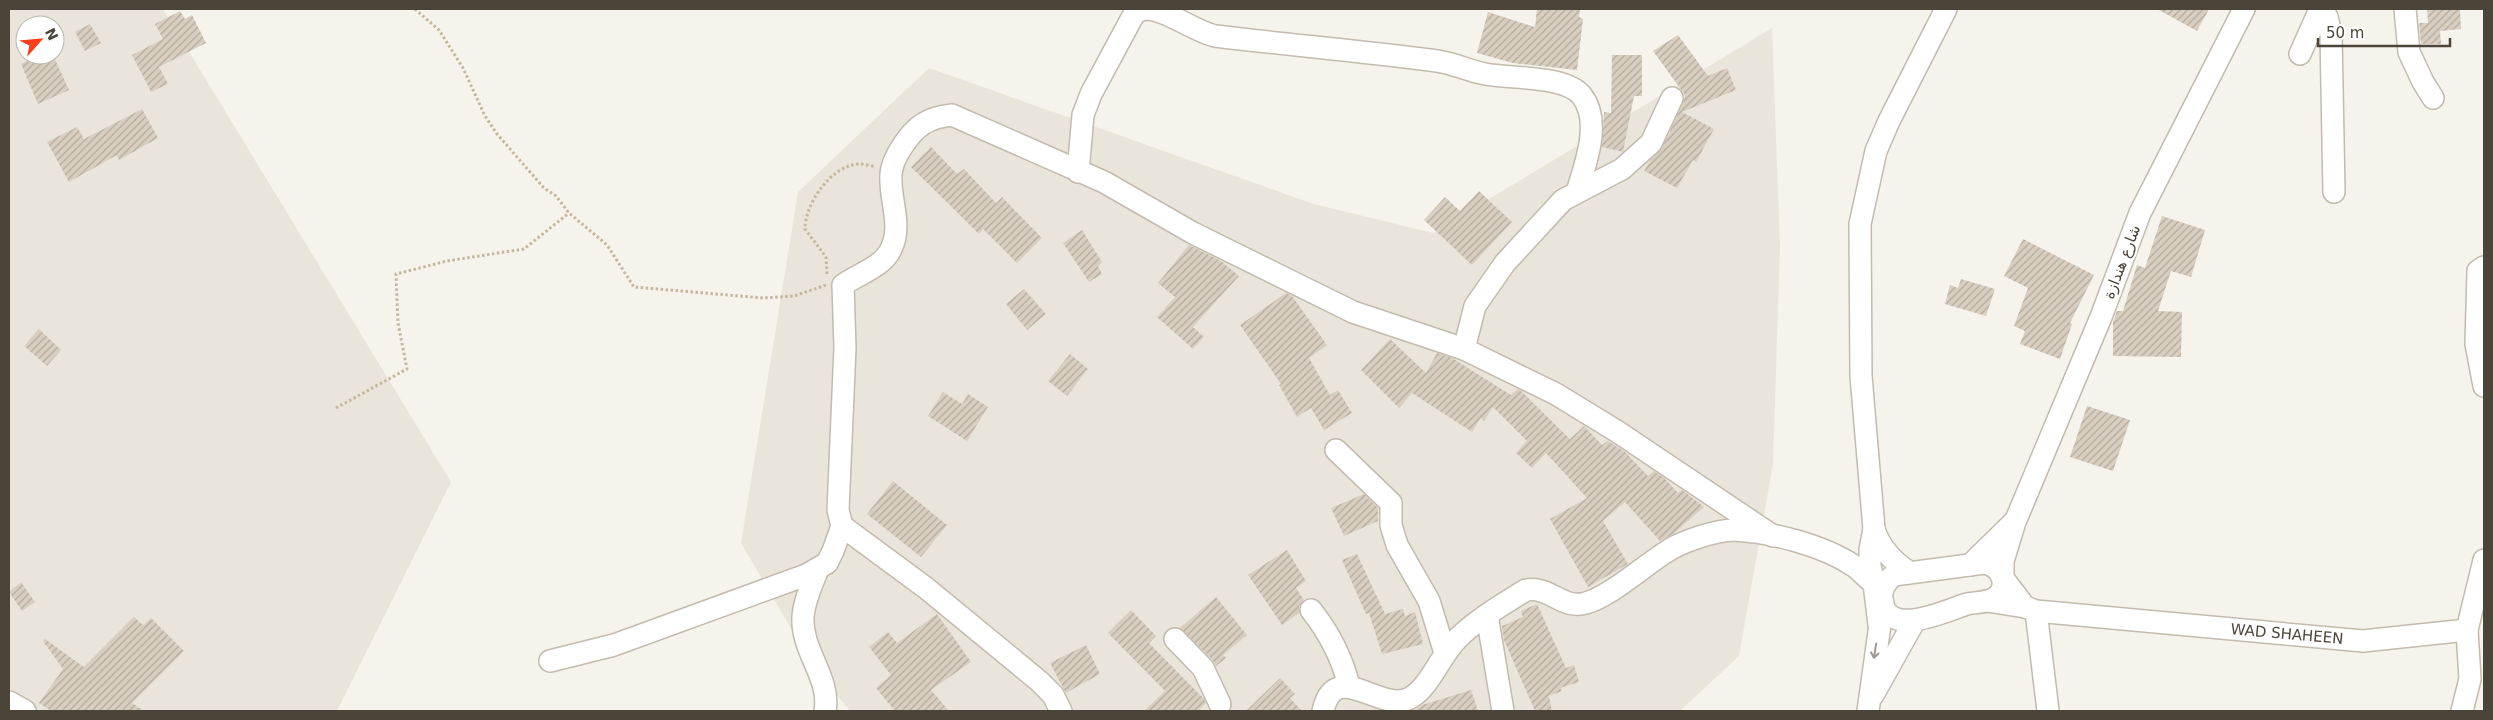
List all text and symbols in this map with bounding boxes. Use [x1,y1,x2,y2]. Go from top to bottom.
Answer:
north arrow [15,15,65,65]
scale bar [2318,15,2450,47]
text: 50 m [2326,24,2364,42]
text: N [42,25,61,43]
street label: شارع هندازة [2100,223,2144,301]
street label: WAD SHAHEEN [2230,620,2344,648]
one-way arrow [1869,643,1879,659]

